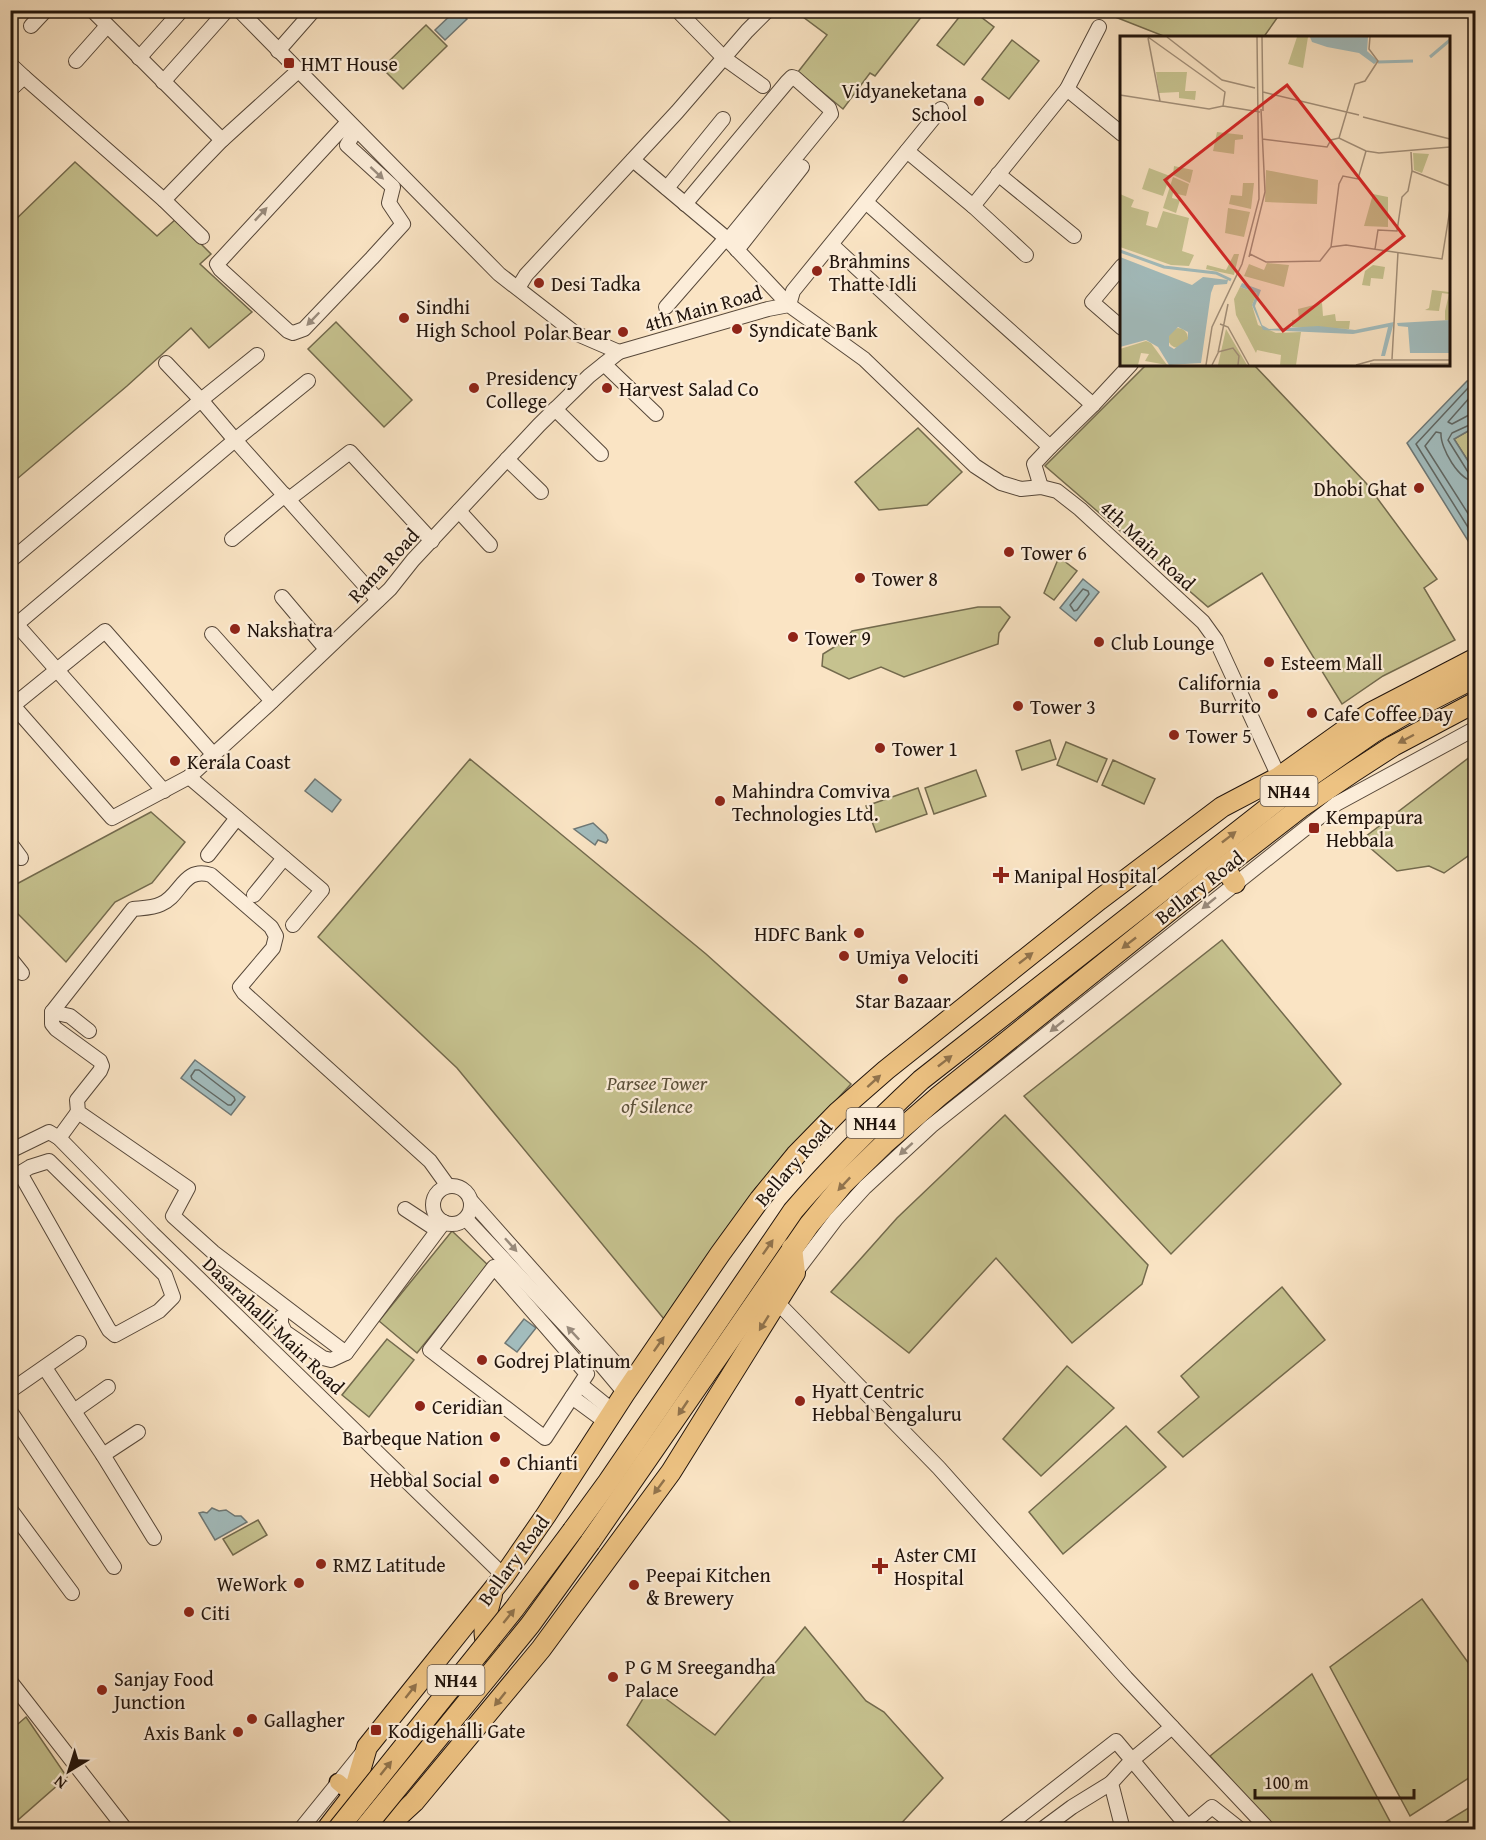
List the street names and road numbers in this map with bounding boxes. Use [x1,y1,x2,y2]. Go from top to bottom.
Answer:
street label: 4th Main Road [641,277,766,339]
street label: 4th Main Road [1094,493,1202,597]
street label: Rama Road [341,521,426,609]
road number: NH44 [1260,776,1318,806]
street label: Bellary Road [1148,843,1250,931]
road number: NH44 [846,1108,904,1138]
street label: Bellary Road [747,1113,839,1212]
street label: Dasarahalli Main Road [197,1249,352,1401]
street label: Bellary Road [470,1508,556,1611]
road number: NH44 [428,1665,484,1695]

